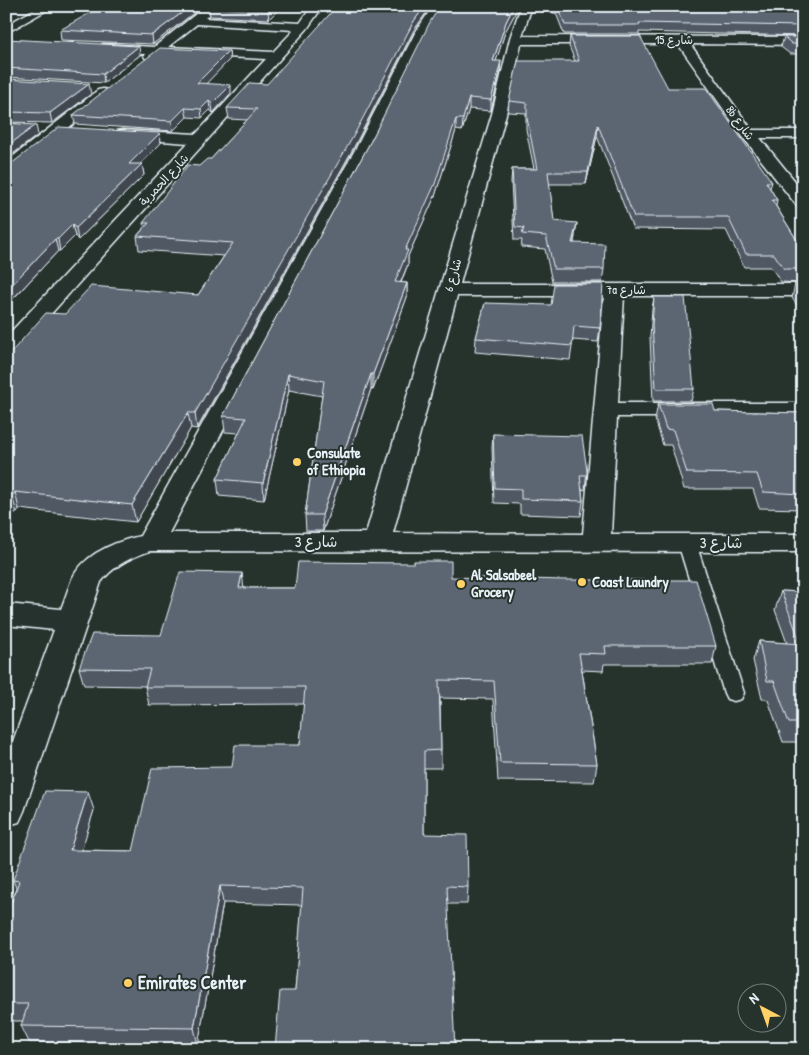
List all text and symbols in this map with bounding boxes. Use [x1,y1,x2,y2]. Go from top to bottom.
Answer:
street label: شارع 15 [655,31,693,49]
street label: 8b شارع [721,102,759,144]
street label: شارع الحمرية [135,150,193,210]
street label: شارع 6 [440,256,466,294]
street label: 7a شارع [606,281,646,299]
place label: Consulate of Ethiopia [307,442,365,481]
marker: Consulate of Ethiopia [291,456,303,468]
street label: شارع 3 [295,531,337,552]
street label: شارع 3 [700,532,742,553]
place label: Al Salsabeel Grocery [471,564,537,603]
place label: Coast Laundry [592,571,669,593]
marker: Coast Laundry [576,576,588,588]
marker: Al Salsabeel Grocery [455,578,467,590]
place label: Emirates Center [138,970,246,995]
marker: Emirates Center [122,977,134,989]
north arrow [736,982,786,1032]
text: N [744,988,763,1007]

